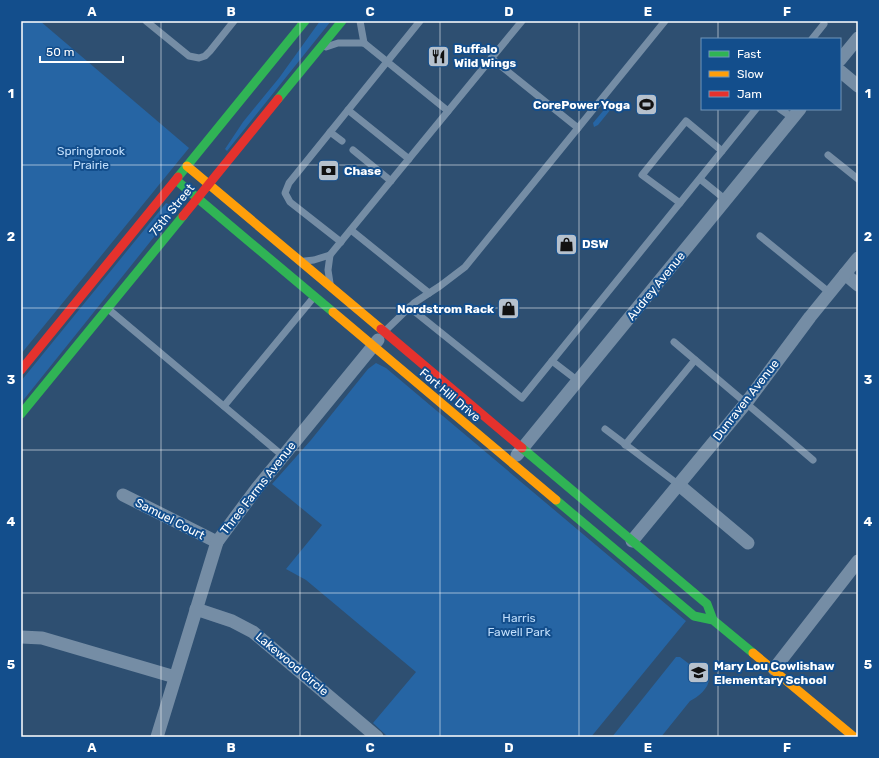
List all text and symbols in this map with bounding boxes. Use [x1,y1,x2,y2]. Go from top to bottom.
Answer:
text: A [87,4,97,19]
text: B [226,4,236,19]
text: C [365,4,375,19]
text: D [504,4,514,19]
text: E [644,4,652,19]
text: F [783,4,791,19]
scale bar [40,38,123,64]
legend [701,38,841,110]
place label: Buffalo Wild Wings [454,42,517,70]
restaurant icon: Buffalo Wild Wings [426,43,452,69]
text: 50 m [46,45,74,59]
text: Fast [737,47,761,61]
text: Slow [737,67,764,81]
text: 1 [8,86,14,101]
text: 1 [865,86,871,101]
text: Jam [737,87,762,101]
sports icon: CorePower Yoga [633,92,659,118]
place label: CorePower Yoga [533,98,630,112]
park label: Springbrook Prairie [57,144,126,172]
bank icon: Chase [316,158,342,184]
place label: Chase [344,164,381,178]
street label: 75th Street [147,181,197,239]
text: 2 [7,229,15,244]
text: 2 [864,229,872,244]
shop icon: DSW [553,231,579,257]
place label: DSW [582,237,608,251]
street label: Audrey Avenue [624,249,688,323]
shop icon: Nordstrom Rack [496,296,522,322]
place label: Nordstrom Rack [397,302,494,316]
street label: Dunraven Avenue [710,357,782,443]
street label: Fort Hill Drive [417,366,483,425]
text: 3 [7,372,16,387]
text: 3 [864,372,873,387]
street label: Three Farms Avenue [217,439,299,537]
street label: Samuel Court [133,496,207,543]
text: 4 [7,514,16,529]
text: 4 [864,514,873,529]
park label: Harris Fawell Park [487,611,551,639]
street label: Lakewood Circle [253,629,331,699]
text: 5 [7,657,15,672]
text: 5 [864,657,872,672]
place label: Mary Lou Cowlishaw Elementary School [714,659,835,687]
school or university icon: Mary Lou Cowlishaw Elementary School [685,660,711,686]
text: A [87,740,97,755]
text: B [226,740,236,755]
text: C [365,740,375,755]
text: D [504,740,514,755]
text: E [644,740,652,755]
text: F [783,740,791,755]

